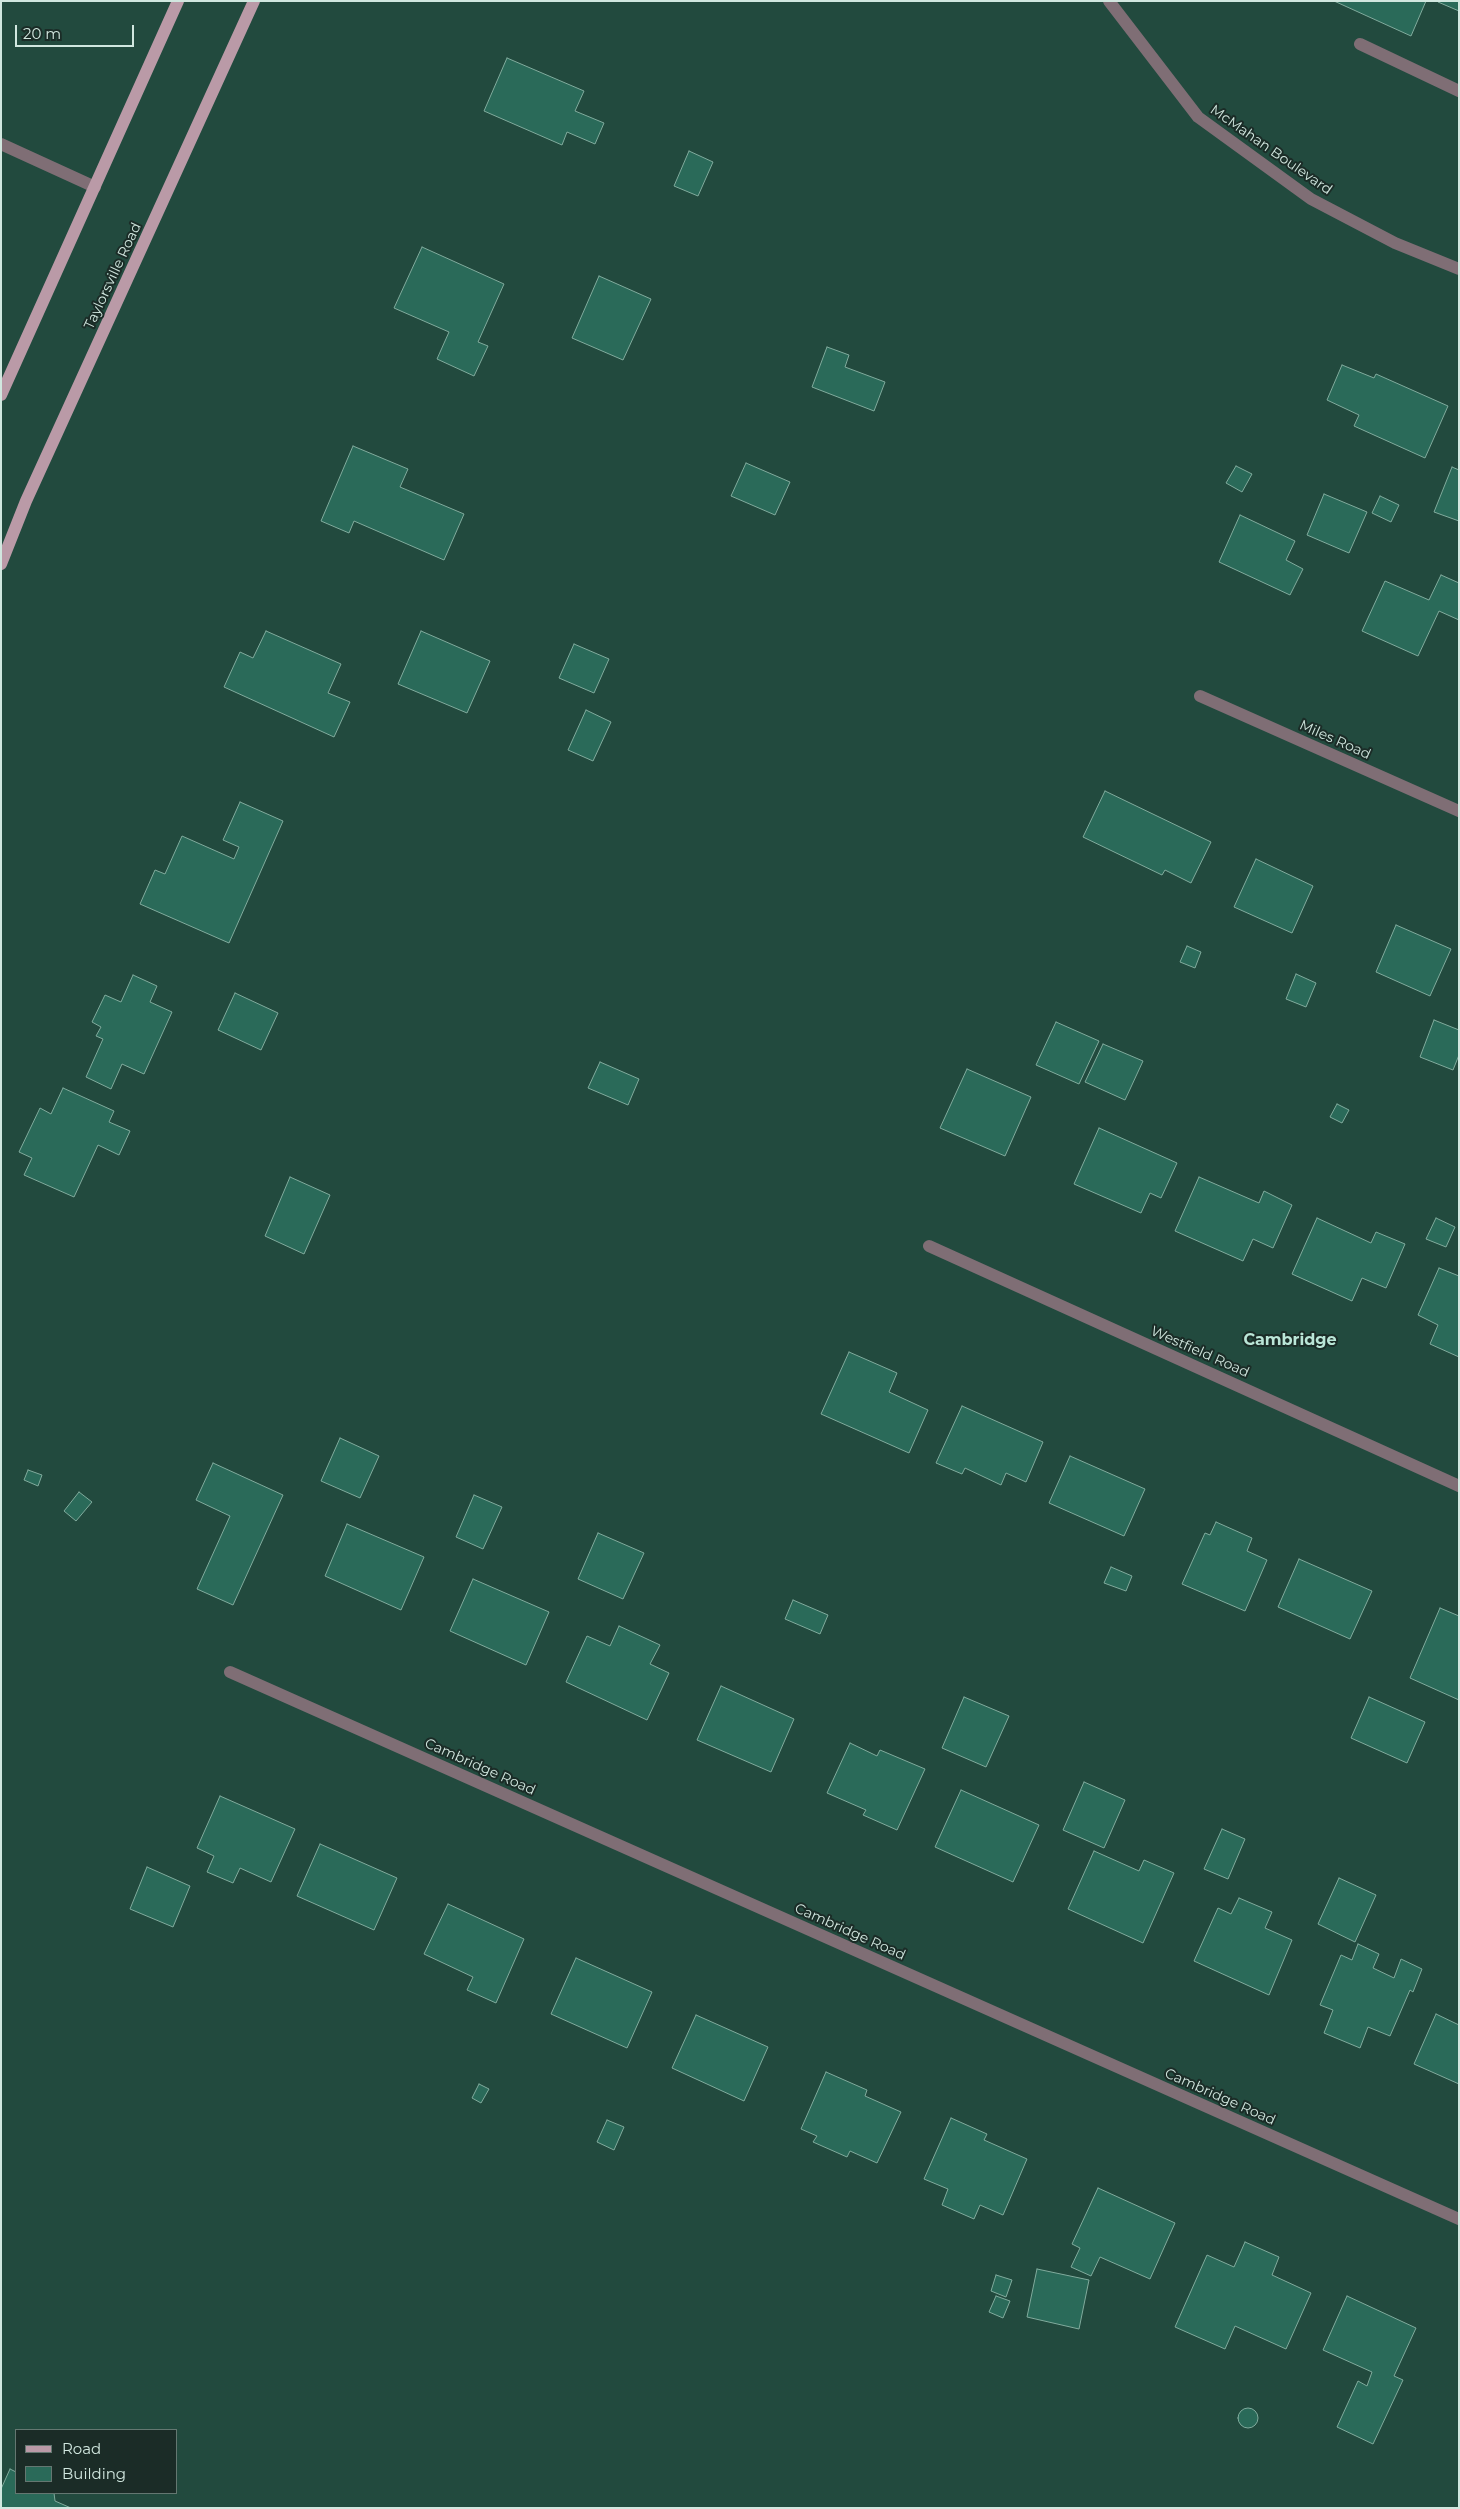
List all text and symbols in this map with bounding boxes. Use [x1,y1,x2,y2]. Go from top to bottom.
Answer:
scale bar [18,15,136,47]
text: 20 m [23,24,61,43]
street label: McMahan Boulevard [1207,102,1335,198]
street label: Taylorsville Road [81,220,145,332]
street label: Miles Road [1297,717,1373,763]
street label: Westfield Road [1148,1323,1252,1381]
district label: Cambridge [1243,1330,1337,1350]
street label: Cambridge Road [422,1735,538,1799]
street label: Cambridge Road [792,1900,908,1964]
street label: Cambridge Road [1162,2065,1278,2129]
legend [15,2429,178,2494]
text: Road [62,2439,101,2458]
text: Building [62,2464,126,2483]

